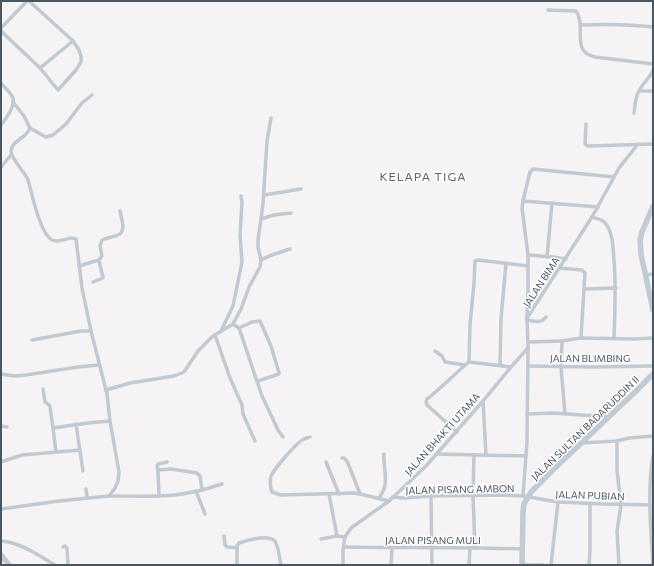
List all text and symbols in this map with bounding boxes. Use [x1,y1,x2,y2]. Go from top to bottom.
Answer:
district label: KELAPA TIGA [380,169,466,183]
street label: JALAN BIMA [520,254,562,309]
street label: JALAN BLIMBING [550,352,630,364]
street label: JALAN SULTAN BADARUDDIN II [529,373,641,483]
street label: JALAN BHAKTI UTAMA [402,390,482,478]
street label: JALAN PISANG AMBON [405,482,515,496]
street label: JALAN PUBIAN [555,488,625,502]
street label: JALAN PISANG MULI [385,534,481,546]

